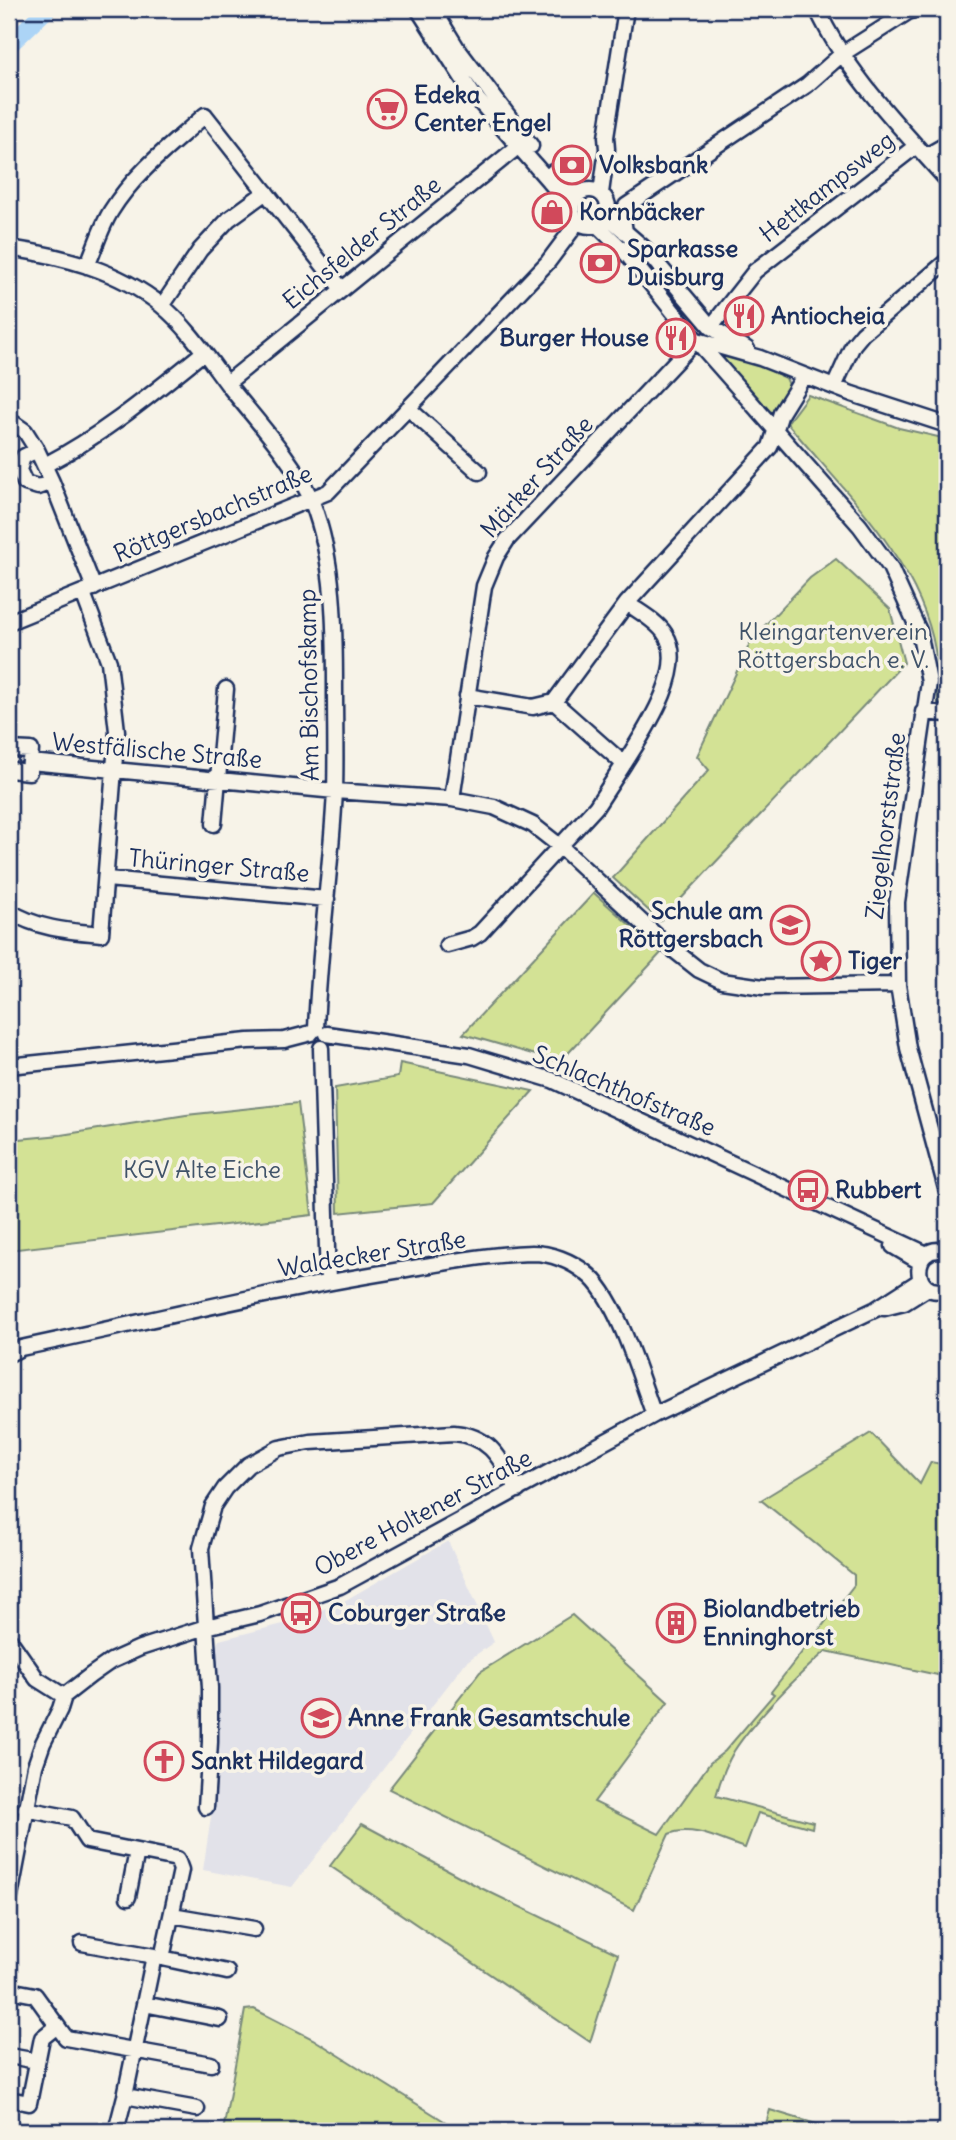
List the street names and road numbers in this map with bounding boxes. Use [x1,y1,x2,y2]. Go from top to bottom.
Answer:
street label: Hettkampsweg [753,124,900,248]
street label: Eichsfelder Straße [276,169,446,315]
street label: Märker Straße [474,409,599,543]
street label: Röttgersbachstraße [109,458,316,568]
street label: Am Bischofskamp [291,588,325,782]
street label: Westfälische Straße [51,726,263,774]
street label: Ziegelhorststraße [859,731,911,921]
street label: Thüringer Straße [127,842,311,888]
street label: Schlachthofstraße [529,1038,720,1142]
street label: Waldecker Straße [276,1223,468,1283]
street label: Obere Holtener Straße [309,1442,536,1582]

